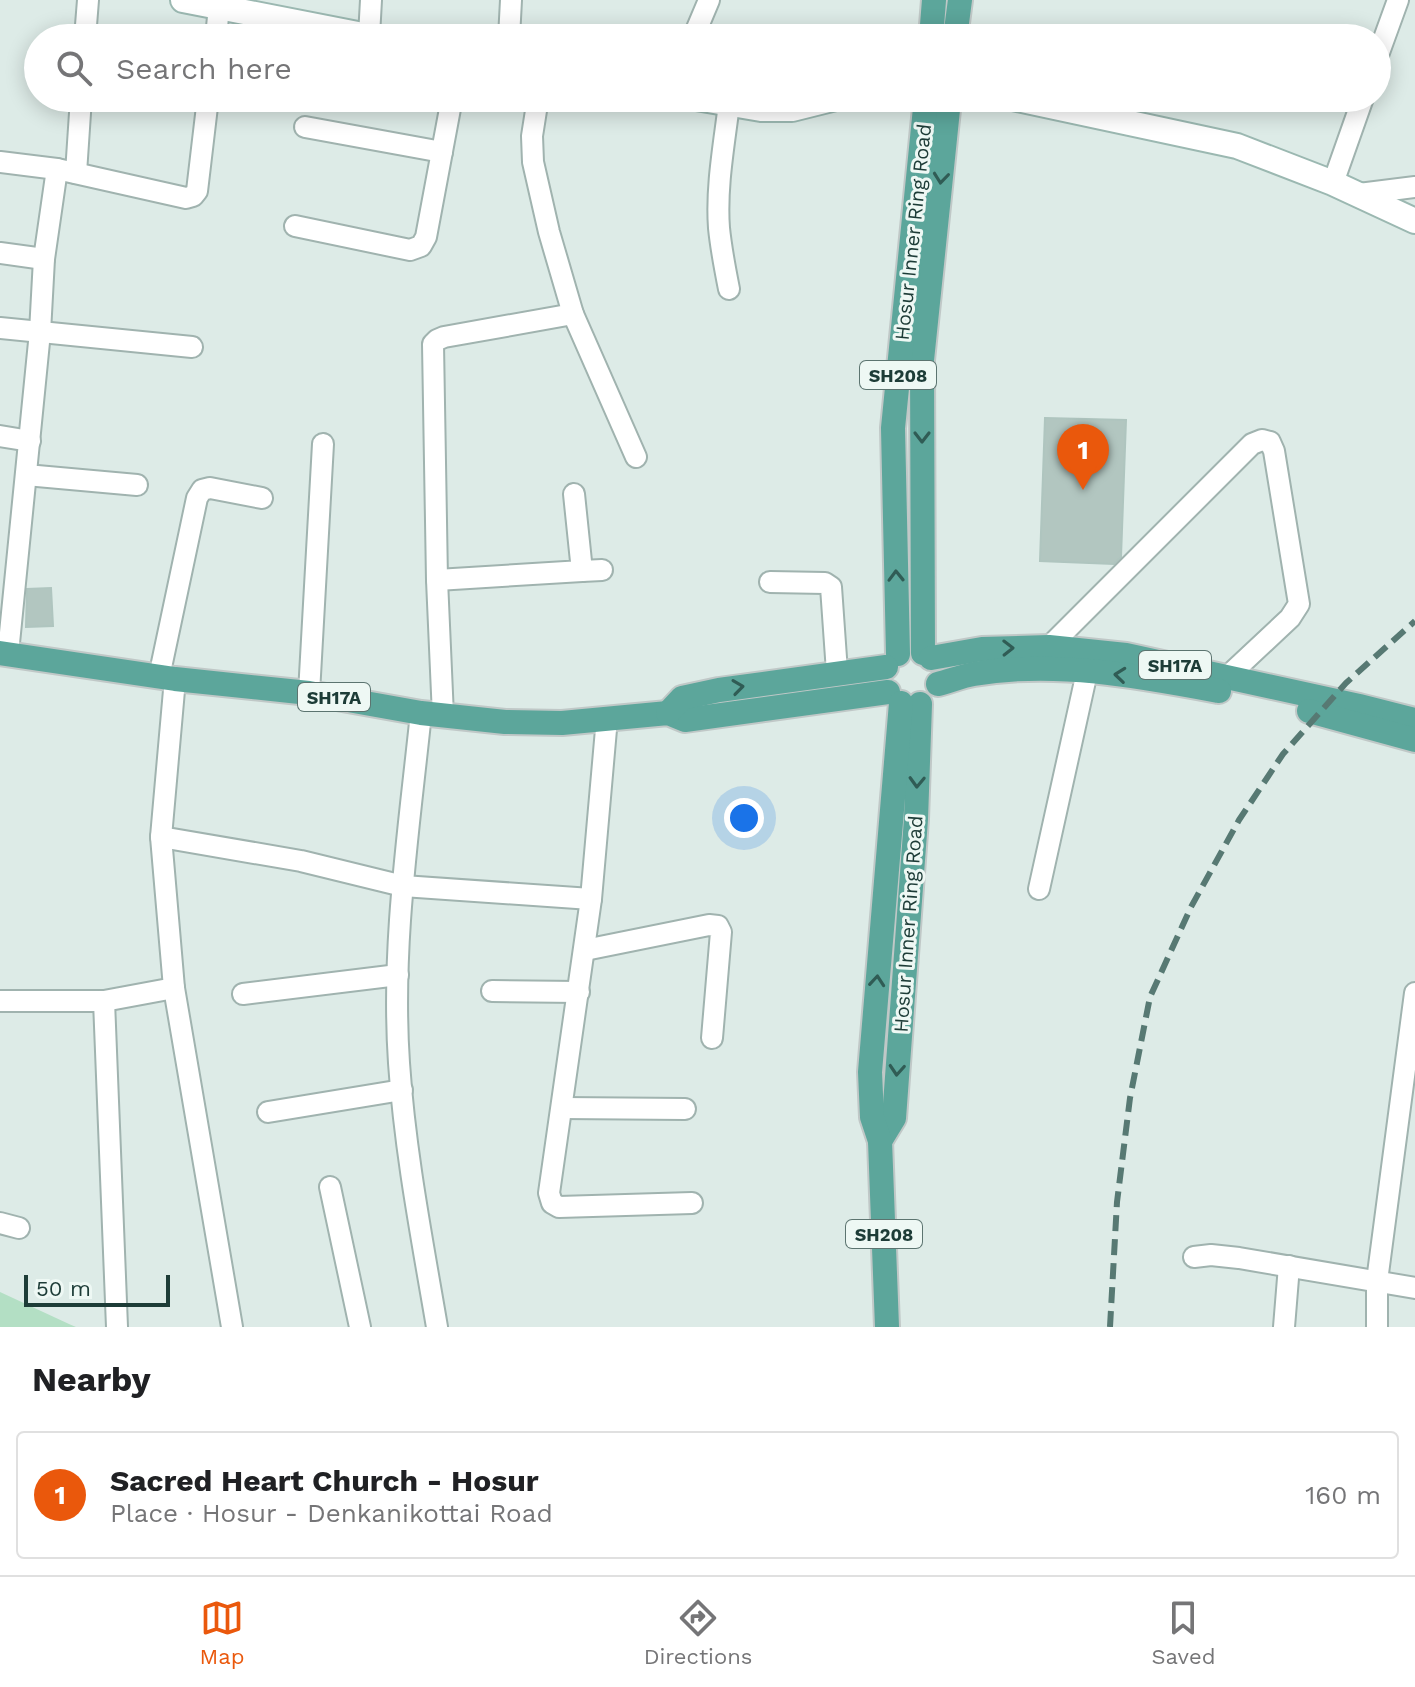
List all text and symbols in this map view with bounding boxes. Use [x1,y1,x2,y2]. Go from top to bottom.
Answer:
search box [24,24,1391,112]
icon: search [52,46,96,90]
text: Search here [116,51,292,86]
street label: Hosur Inner Ring Road [890,122,936,342]
one-way arrow [932,172,949,185]
road number: SH208 [860,361,936,389]
pin: 1 [1057,424,1109,490]
one-way arrow [913,431,931,444]
one-way arrow [888,569,905,582]
one-way arrow [1002,639,1015,657]
road number: SH17A [1139,651,1211,679]
one-way arrow [1114,666,1127,683]
one-way arrow [731,679,745,696]
road number: SH17A [298,683,370,711]
one-way arrow [909,776,926,789]
your location [724,798,764,838]
street label: Hosur Inner Ring Road [888,815,928,1033]
one-way arrow [869,974,886,987]
one-way arrow [889,1064,906,1077]
road number: SH208 [846,1220,922,1248]
scale bar [24,1271,170,1307]
text: 50 m [36,1276,91,1301]
text: Nearby [32,1359,151,1399]
text: Sacred Heart Church - Hosur [110,1463,539,1498]
text: 1 [54,1480,66,1510]
text: 160 m [1305,1480,1381,1510]
text: Place · Hosur - Denkanikottai Road [110,1498,553,1528]
tab: Map [200,1596,244,1669]
tab: Directions [644,1596,752,1669]
tab: Saved [1152,1596,1215,1669]

